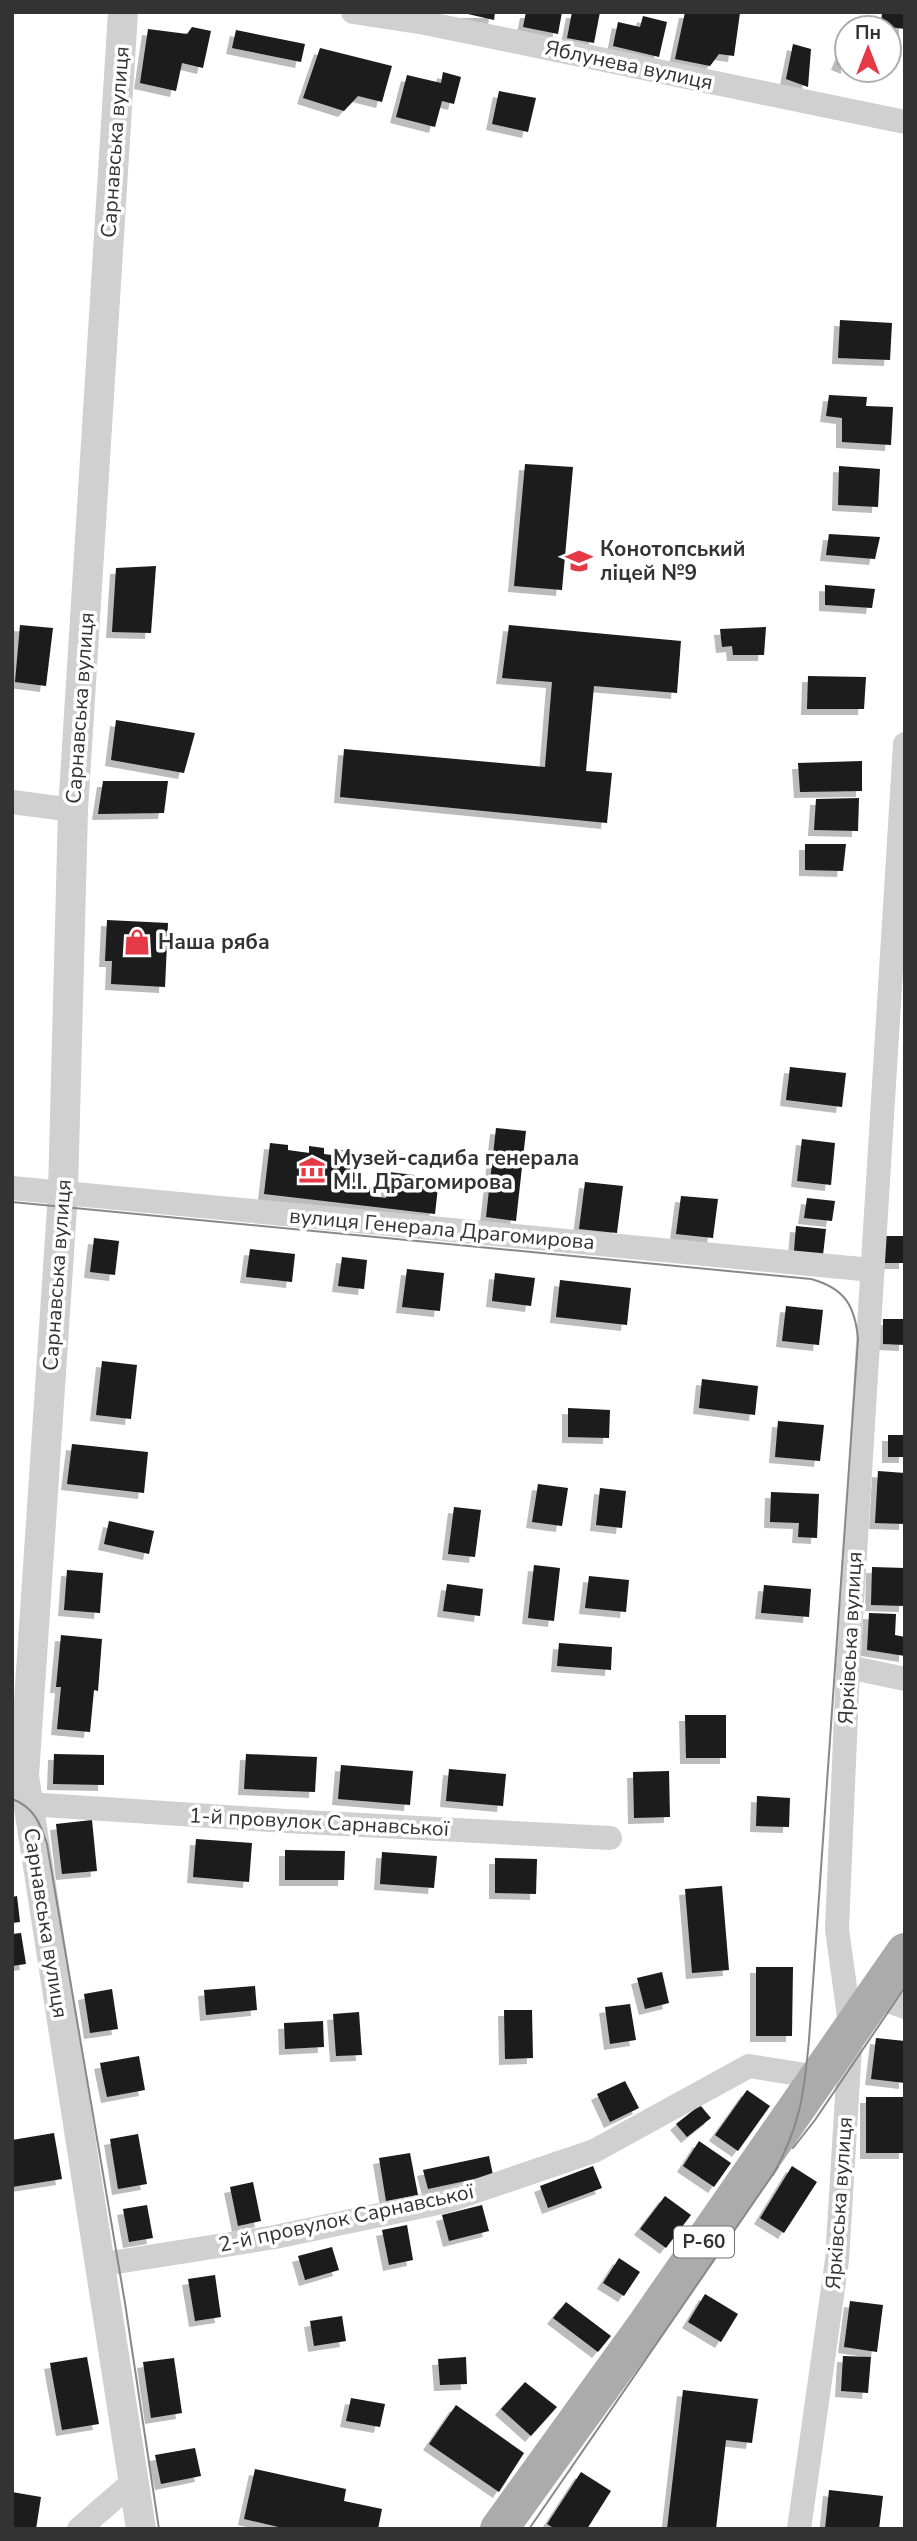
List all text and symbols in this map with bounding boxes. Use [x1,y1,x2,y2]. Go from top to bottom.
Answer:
north arrow [833,14,903,84]
text: Пн [855,20,881,46]
street label: Яблунева вулиця [543,34,715,96]
street label: Сарнавська вулиця [94,45,136,239]
place label: Конотопський ліцей №9 [600,535,745,587]
school or university icon: Конотопський ліцей №9 [564,546,594,576]
street label: Сарнавська вулиця [59,611,101,805]
shop icon: Наша ряба [122,927,152,957]
place label: Наша ряба [158,928,270,956]
place label: Музей-садиба генерала М.І. Драгомирова [333,1144,579,1196]
museum icon: Музей-садиба генерала М.І. Драгомирова [297,1155,327,1185]
street label: Сарнавська вулиця [36,1178,78,1372]
street label: вулиця Генерала Драгомирова [288,1202,596,1256]
street label: Ярківська вулиця [831,1551,869,1725]
street label: 1-й провулок Сарнавської [188,1801,450,1843]
street label: Сарнавська вулиця [17,1826,75,2020]
street label: Ярківська вулиця [819,2116,859,2290]
street label: 2-й провулок Сарнавської [216,2177,477,2259]
road number: Р-60 [674,2226,734,2258]

